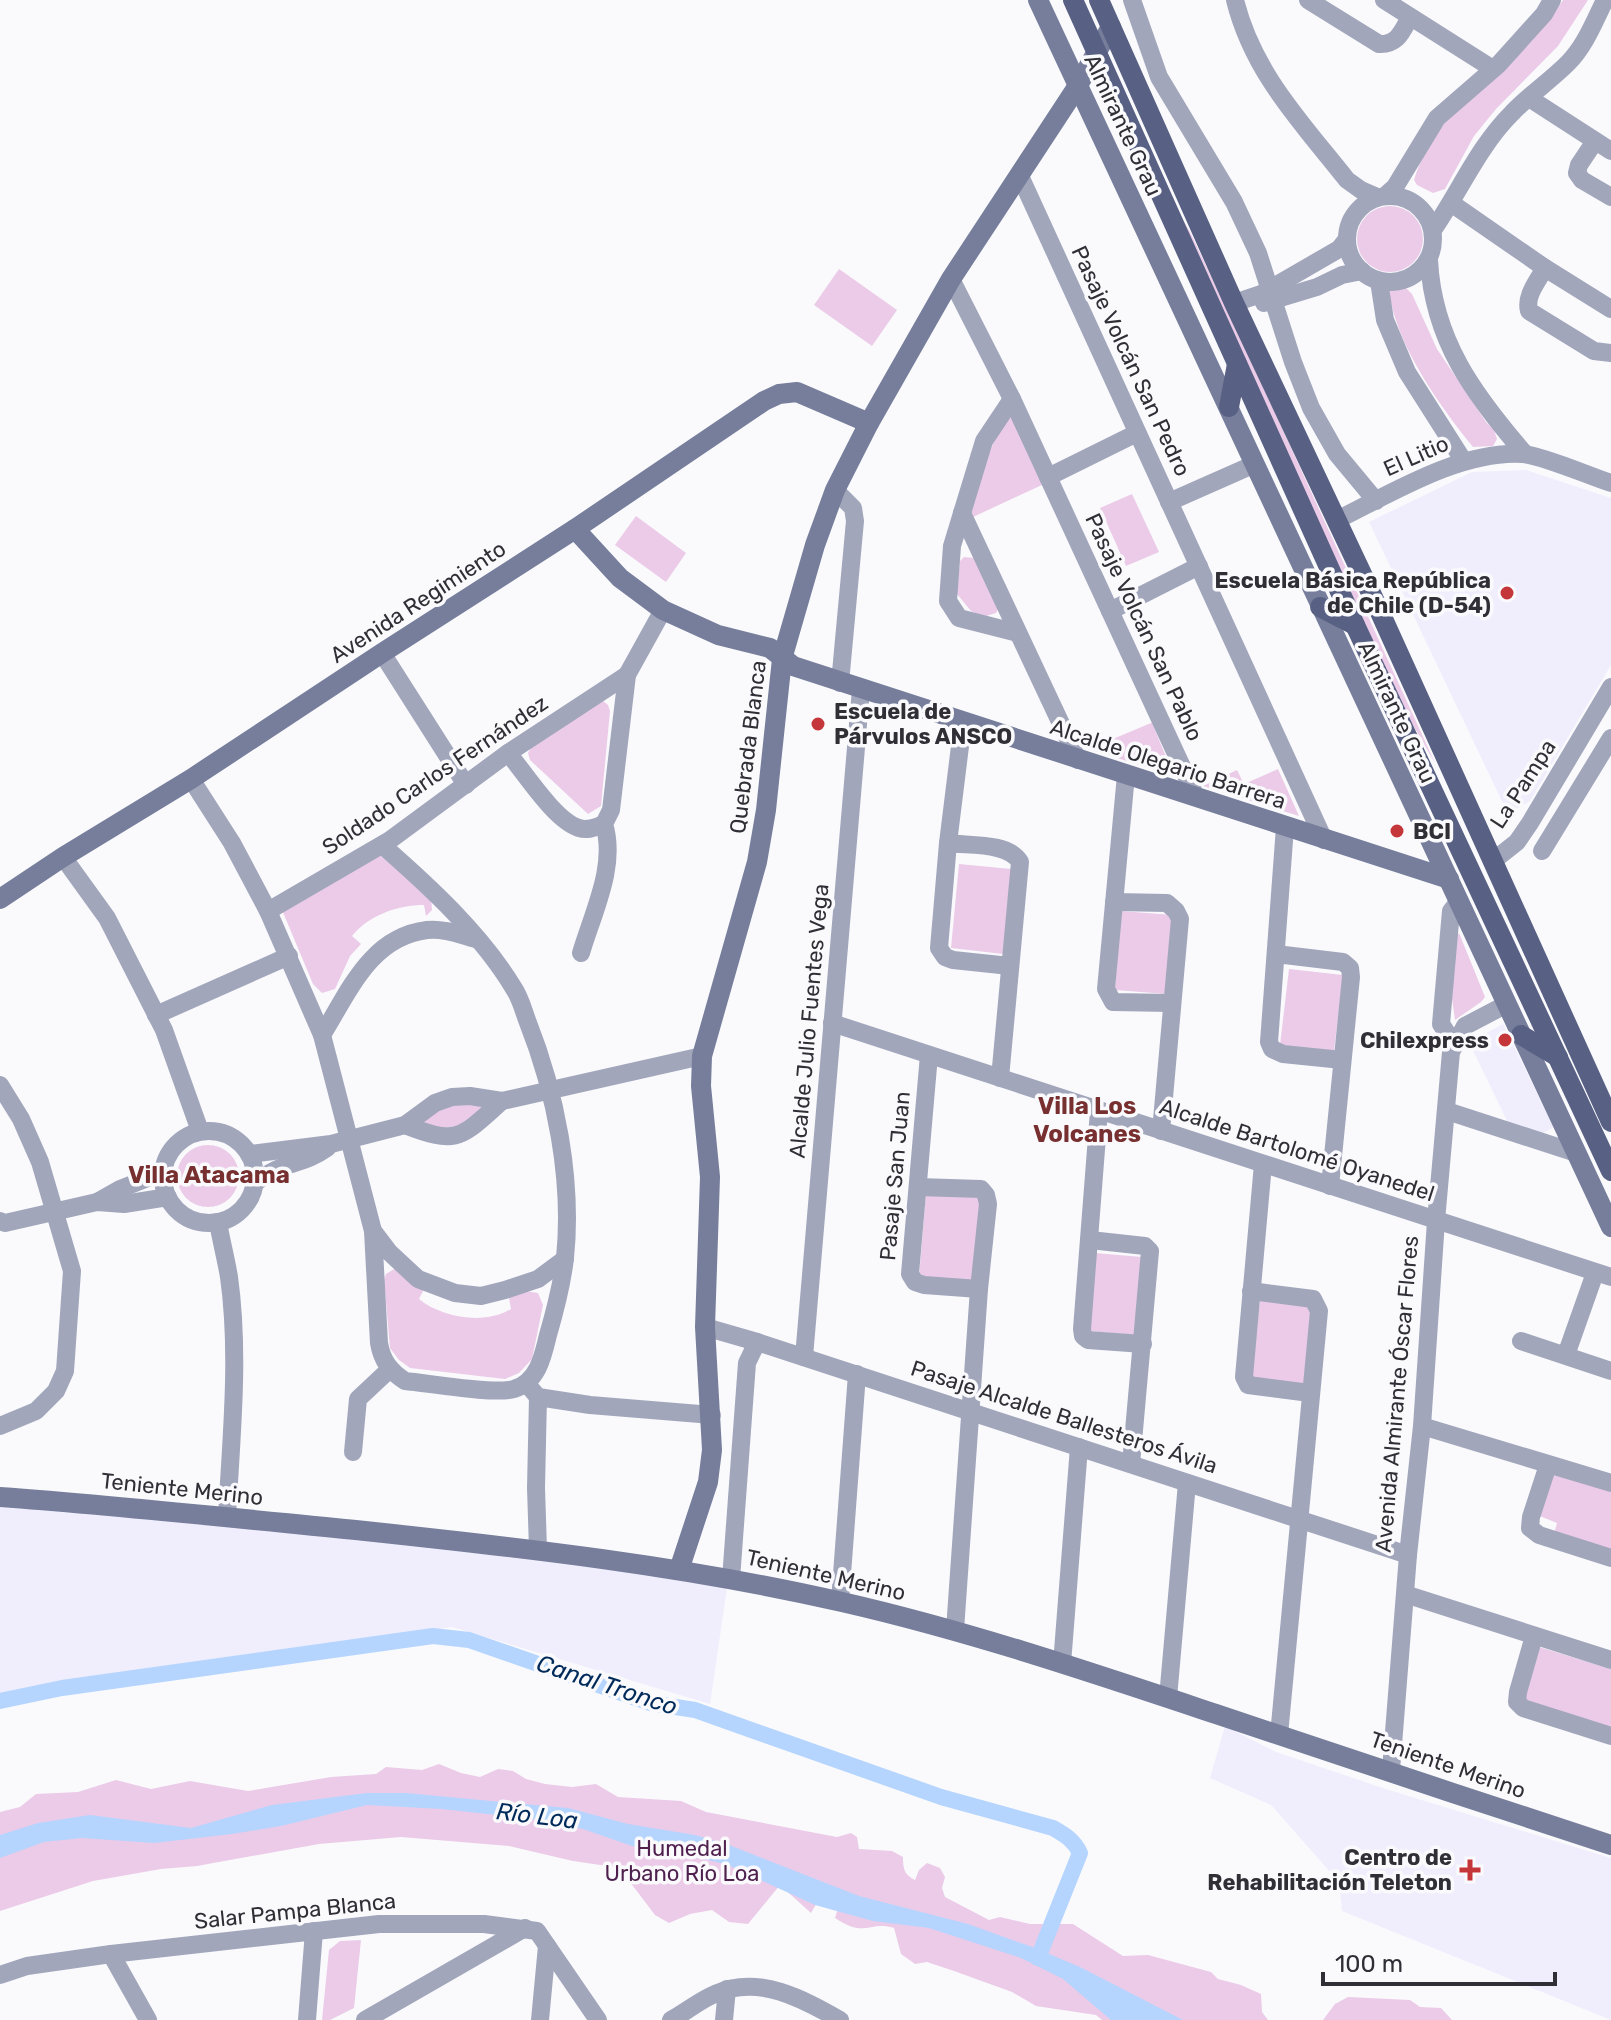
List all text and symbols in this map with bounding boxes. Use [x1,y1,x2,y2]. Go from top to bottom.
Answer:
street label: Almirante Grau [1078,50,1168,200]
street label: Pasaje Volcán San Pedro [1066,241,1196,481]
street label: El Litio [1379,430,1453,482]
street label: Pasaje Volcán San Pablo [1079,509,1209,745]
street label: Avenida Regimiento [325,535,511,669]
place label: Escuela Básica República de Chile (D-54) [1215,567,1491,619]
marker: Escuela Básica República de Chile (D-54) [1498,584,1516,602]
street label: Almirante Grau [1352,637,1442,787]
street label: Quebrada Blanca [724,659,772,835]
street label: Soldado Carlos Fernández [317,689,553,861]
place label: Escuela de Párvulos ANSCO [834,698,1012,750]
street label: Alcalde Olegario Barrera [1047,713,1289,815]
marker: Escuela de Párvulos ANSCO [809,715,827,733]
street label: La Pampa [1484,734,1562,834]
place label: BCI [1413,818,1451,845]
marker: BCI [1388,822,1406,840]
street label: Alcalde Julio Fuentes Vega [784,883,834,1159]
place label: Chilexpress [1360,1027,1489,1054]
marker: Chilexpress [1496,1031,1514,1049]
street label: Pasaje San Juan [874,1090,916,1262]
district label: Villa Los Volcanes [1033,1092,1141,1148]
street label: Alcalde Bartolomé Oyanedel [1156,1093,1438,1207]
district label: Villa Atacama [128,1161,290,1189]
street label: Avenida Almirante Óscar Flores [1370,1235,1424,1553]
street label: Pasaje Alcalde Ballesteros Ávila [907,1355,1221,1479]
street label: Teniente Merino [100,1467,264,1511]
street label: Teniente Merino [744,1544,908,1606]
water label: Canal Tronco [533,1649,681,1721]
street label: Teniente Merino [1367,1726,1529,1804]
water label: Río Loa [495,1797,579,1835]
park label: Humedal Urbano Río Loa [604,1835,760,1887]
place label: Centro de Rehabilitación Teleton [1207,1844,1452,1896]
marker: Centro de Rehabilitación Teleton [1459,1859,1481,1881]
street label: Salar Pampa Blanca [193,1887,397,1935]
scale bar [1323,1936,1555,1986]
text: 100 m [1335,1950,1403,1978]

